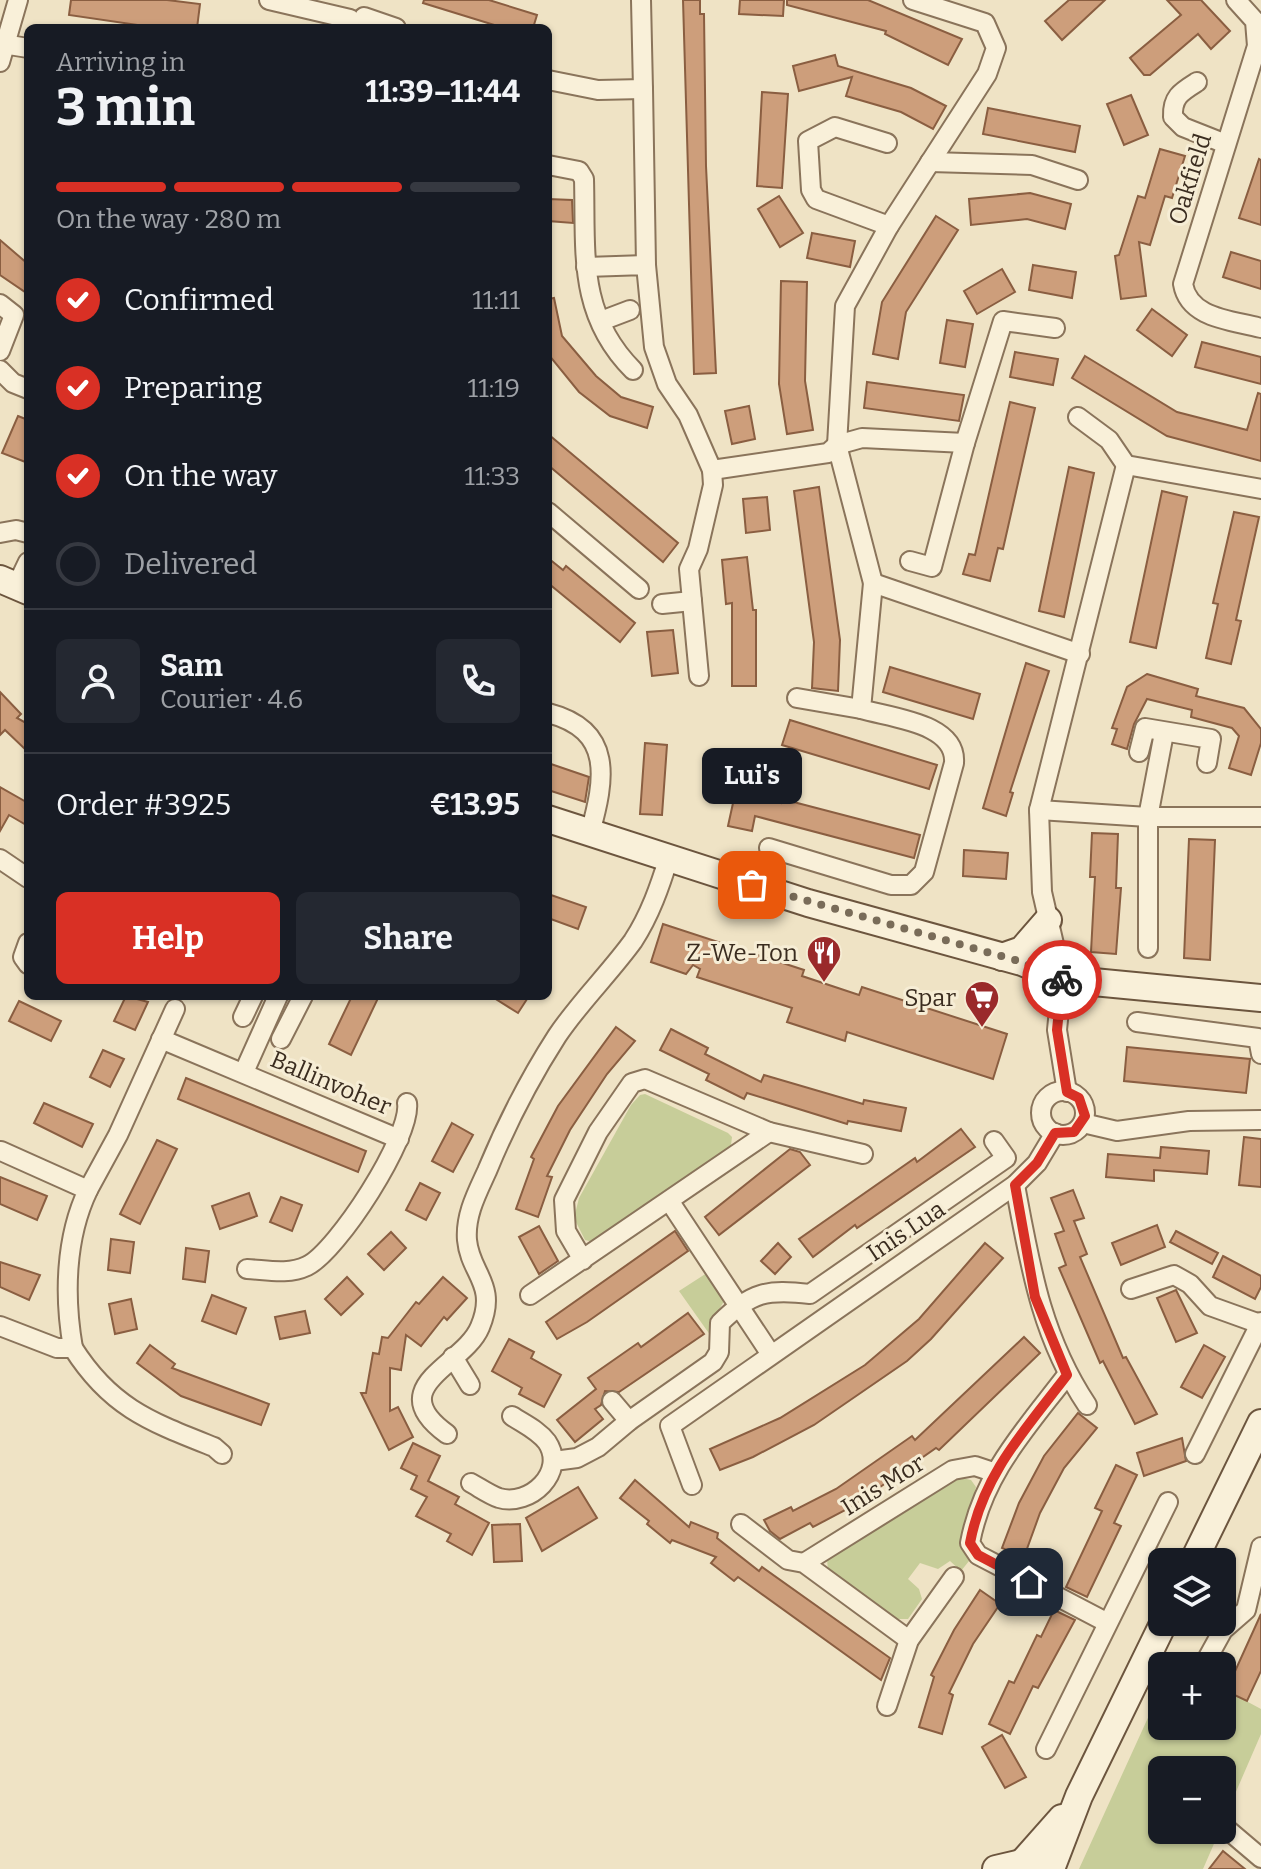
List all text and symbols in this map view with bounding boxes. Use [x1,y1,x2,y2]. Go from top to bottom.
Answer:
text: Arriving in [56,47,185,78]
text: 11:39–11:44 [366,74,520,110]
text: 3 min [56,76,195,139]
street label: Oakfield [1163,130,1217,228]
text: On the way · 280 m [56,204,281,235]
icon: check [56,278,100,322]
text: Confirmed [124,282,274,318]
text: 11:11 [472,285,520,316]
icon: check [56,366,100,410]
text: Preparing [124,370,262,406]
text: 11:19 [468,373,520,404]
icon: check [56,454,100,498]
text: On the way [124,458,277,494]
text: 11:33 [464,461,520,492]
text: Delivered [124,546,257,582]
button: person [56,639,140,723]
button: phone [436,639,520,723]
text: Sam [160,648,223,684]
text: Courier · 4.6 [160,684,303,715]
callout: Lui's [702,749,802,805]
text: Lui's [724,760,780,791]
text: Order #3925 [56,787,231,823]
text: €13.95 [430,787,520,823]
pin [718,851,786,919]
icon: bag [730,863,774,907]
button: Help [56,892,280,984]
button: Share [296,892,520,984]
restaurant icon: Z-We-Ton [805,934,843,984]
place label: Z-We-Ton [686,939,798,967]
courier [1022,940,1102,1020]
icon: bike [1040,958,1084,1002]
supermarket icon: Spar [963,979,1001,1029]
place label: Spar [904,984,956,1012]
street label: Ballinvoher [266,1045,396,1121]
street label: Inis Lua [862,1195,950,1267]
street label: Inis Mor [836,1448,930,1521]
pin [995,1548,1063,1616]
map controls [1148,1548,1236,1844]
button: layers [1148,1548,1236,1636]
icon: home [1007,1560,1051,1604]
button: + [1148,1652,1236,1740]
button: − [1148,1756,1236,1844]

